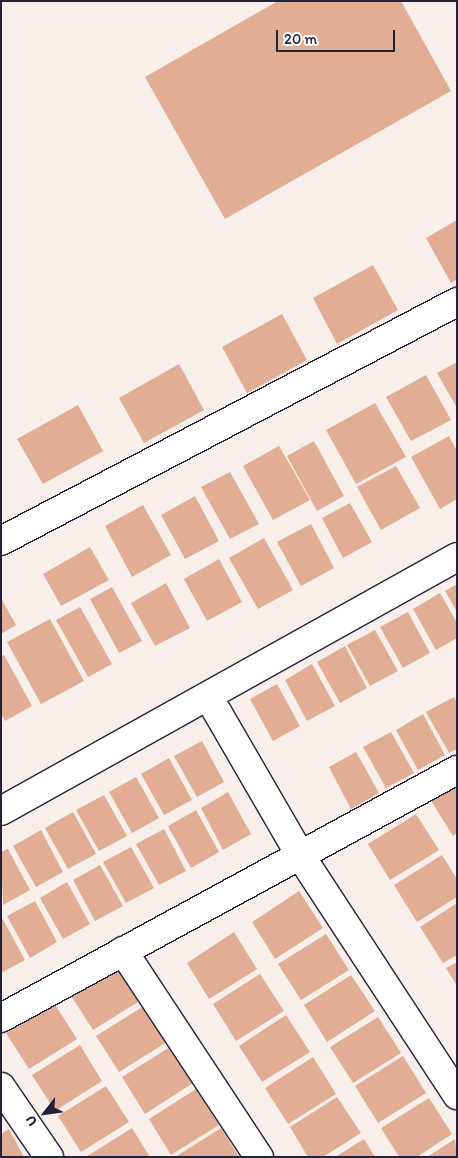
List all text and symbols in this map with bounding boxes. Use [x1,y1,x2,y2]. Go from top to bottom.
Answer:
scale bar [278,20,397,52]
text: 20 m [284,30,317,48]
north arrow [20,1088,70,1138]
text: U [22,1112,41,1129]

